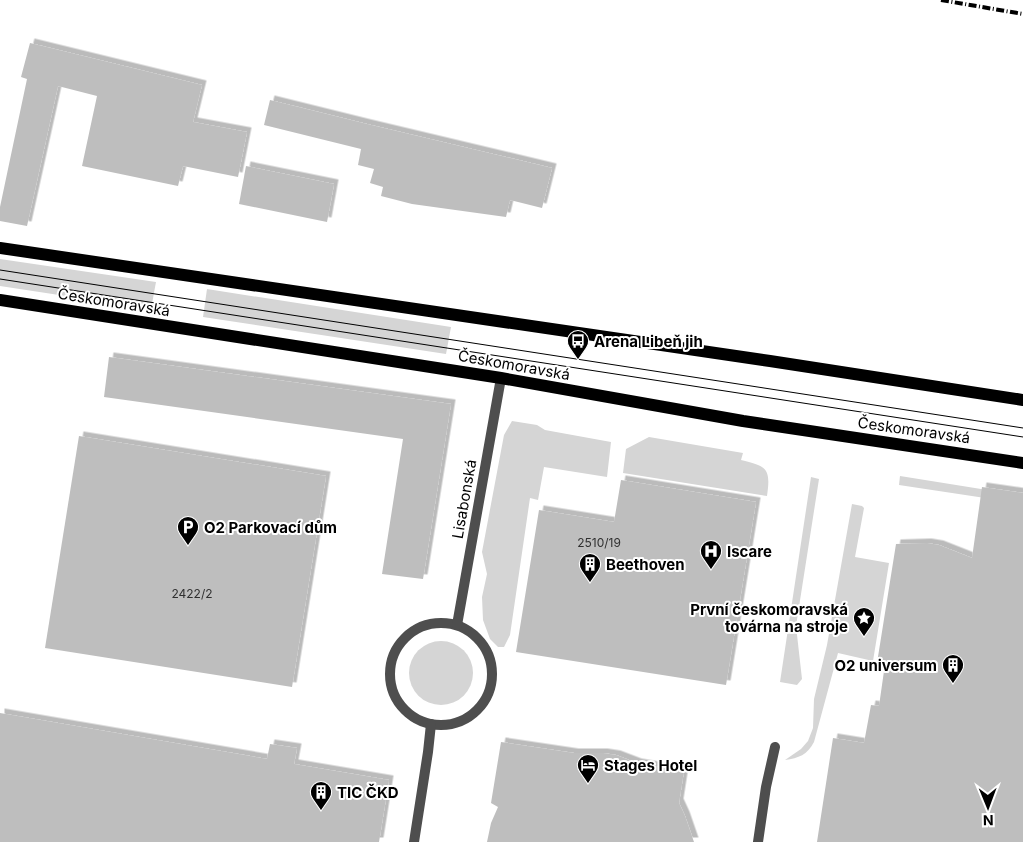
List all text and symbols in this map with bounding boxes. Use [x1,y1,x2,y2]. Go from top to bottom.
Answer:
street label: Českomoravská [56,284,172,320]
bus stop icon: Arena Libeň jih [566,329,590,360]
place label: Arena Libeň jih [594,332,703,351]
street label: Českomoravská [456,346,572,384]
street label: Českomoravská [856,413,972,447]
street label: Lisabonská [448,458,480,540]
parking icon: O2 Parkovací dům [176,515,200,546]
place label: O2 Parkovací dům [204,518,337,537]
house number: 2510/19 [577,535,621,550]
hospital icon: Iscare [699,539,723,570]
place label: Iscare [727,542,772,561]
building icon: Beethoven [578,552,602,583]
place label: Beethoven [606,555,685,574]
house number: 2422/2 [171,586,213,601]
place label: První českomoravská továrna na stroje [690,600,848,636]
place icon: První českomoravská továrna na stroje [852,606,876,637]
building icon: O2 universum [941,653,965,684]
place label: O2 universum [835,656,937,675]
hotel icon: Stages Hotel [576,753,600,784]
place label: Stages Hotel [604,756,697,775]
building icon: TIC ČKD [309,780,333,811]
north arrow [963,782,1013,832]
place label: TIC ČKD [337,783,399,802]
text: N [983,812,994,829]

